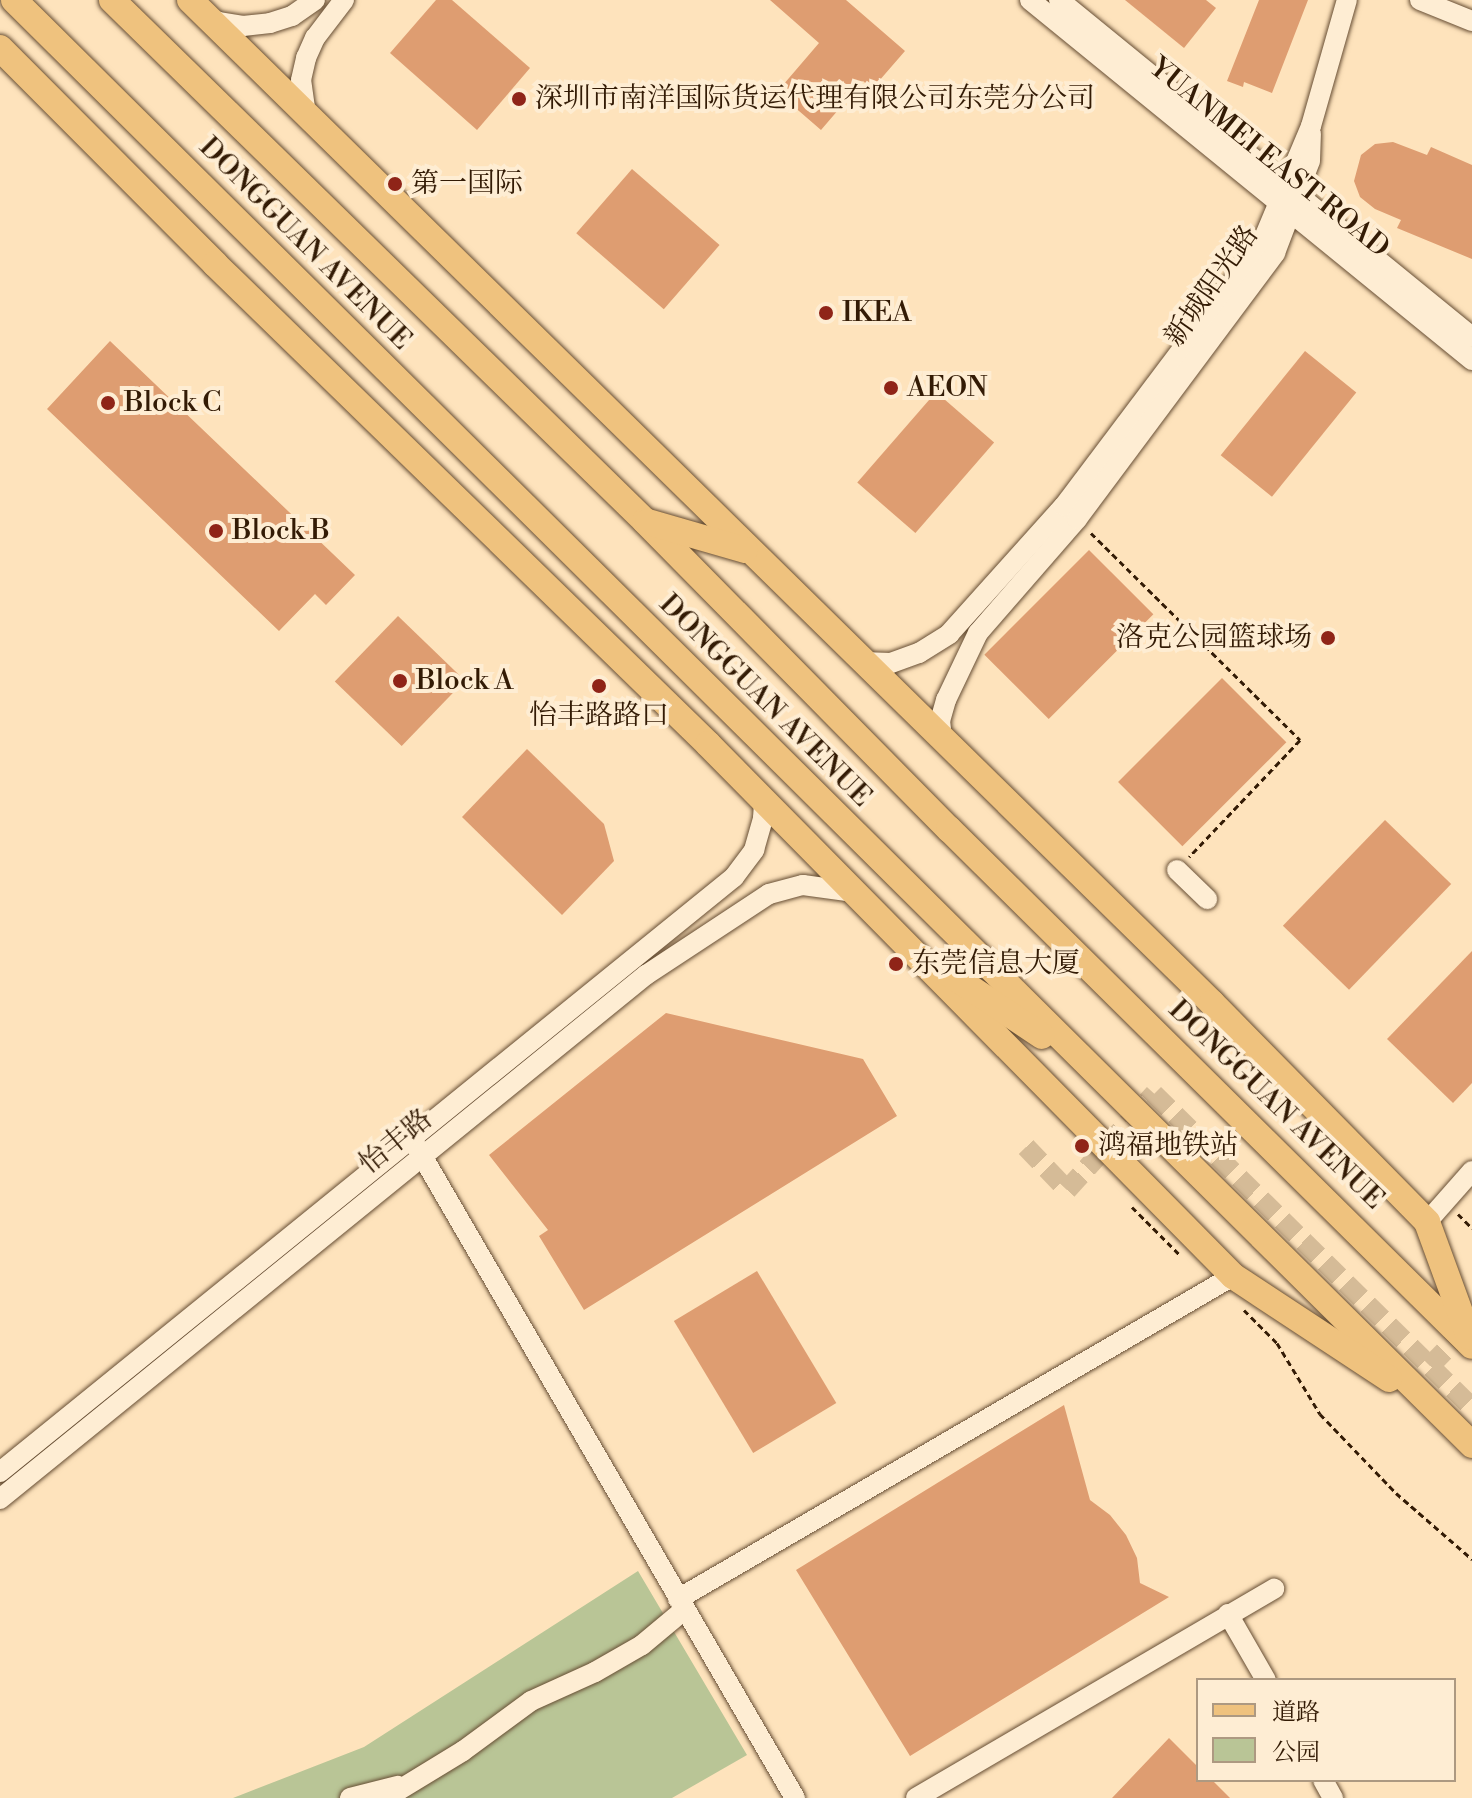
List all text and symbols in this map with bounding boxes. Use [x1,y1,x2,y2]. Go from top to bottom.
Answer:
street label: YUANMEI EAST ROAD [1142,51,1396,265]
place label: 深圳市南洋国际货运代理有限公司东莞分公司 [535,82,1095,116]
marker: 深圳市南洋国际货运代理有限公司东莞分公司 [510,90,528,108]
street label: DONGGUAN AVENUE [192,131,418,357]
place label: 第一国际 [411,167,523,201]
marker: 第一国际 [386,175,404,193]
street label: 新城阳光路 [1158,219,1266,353]
place label: IKEA [842,296,912,330]
marker: IKEA [817,304,835,322]
place label: AEON [907,371,988,405]
marker: AEON [882,379,900,397]
place label: Block C [124,386,221,420]
marker: Block C [99,394,117,412]
place label: Block B [232,514,330,548]
marker: Block B [207,522,225,540]
street label: DONGGUAN AVENUE [652,588,878,814]
place label: 洛克公园篮球场 [1116,621,1312,655]
marker: 洛克公园篮球场 [1319,629,1337,647]
place label: Block A [416,664,513,698]
marker: Block A [391,672,409,690]
marker: 怡丰路路口 [590,677,608,695]
place label: 怡丰路路口 [529,699,669,733]
place label: 东莞信息大厦 [912,947,1080,981]
marker: 东莞信息大厦 [887,955,905,973]
street label: DONGGUAN AVENUE [1161,993,1391,1217]
street label: 怡丰路 [353,1103,439,1181]
place label: 鸿福地铁站 [1098,1129,1238,1163]
marker: 鸿福地铁站 [1073,1137,1091,1155]
legend [1196,1678,1456,1782]
text: 道路 [1272,1698,1320,1728]
text: 公园 [1272,1738,1320,1768]

